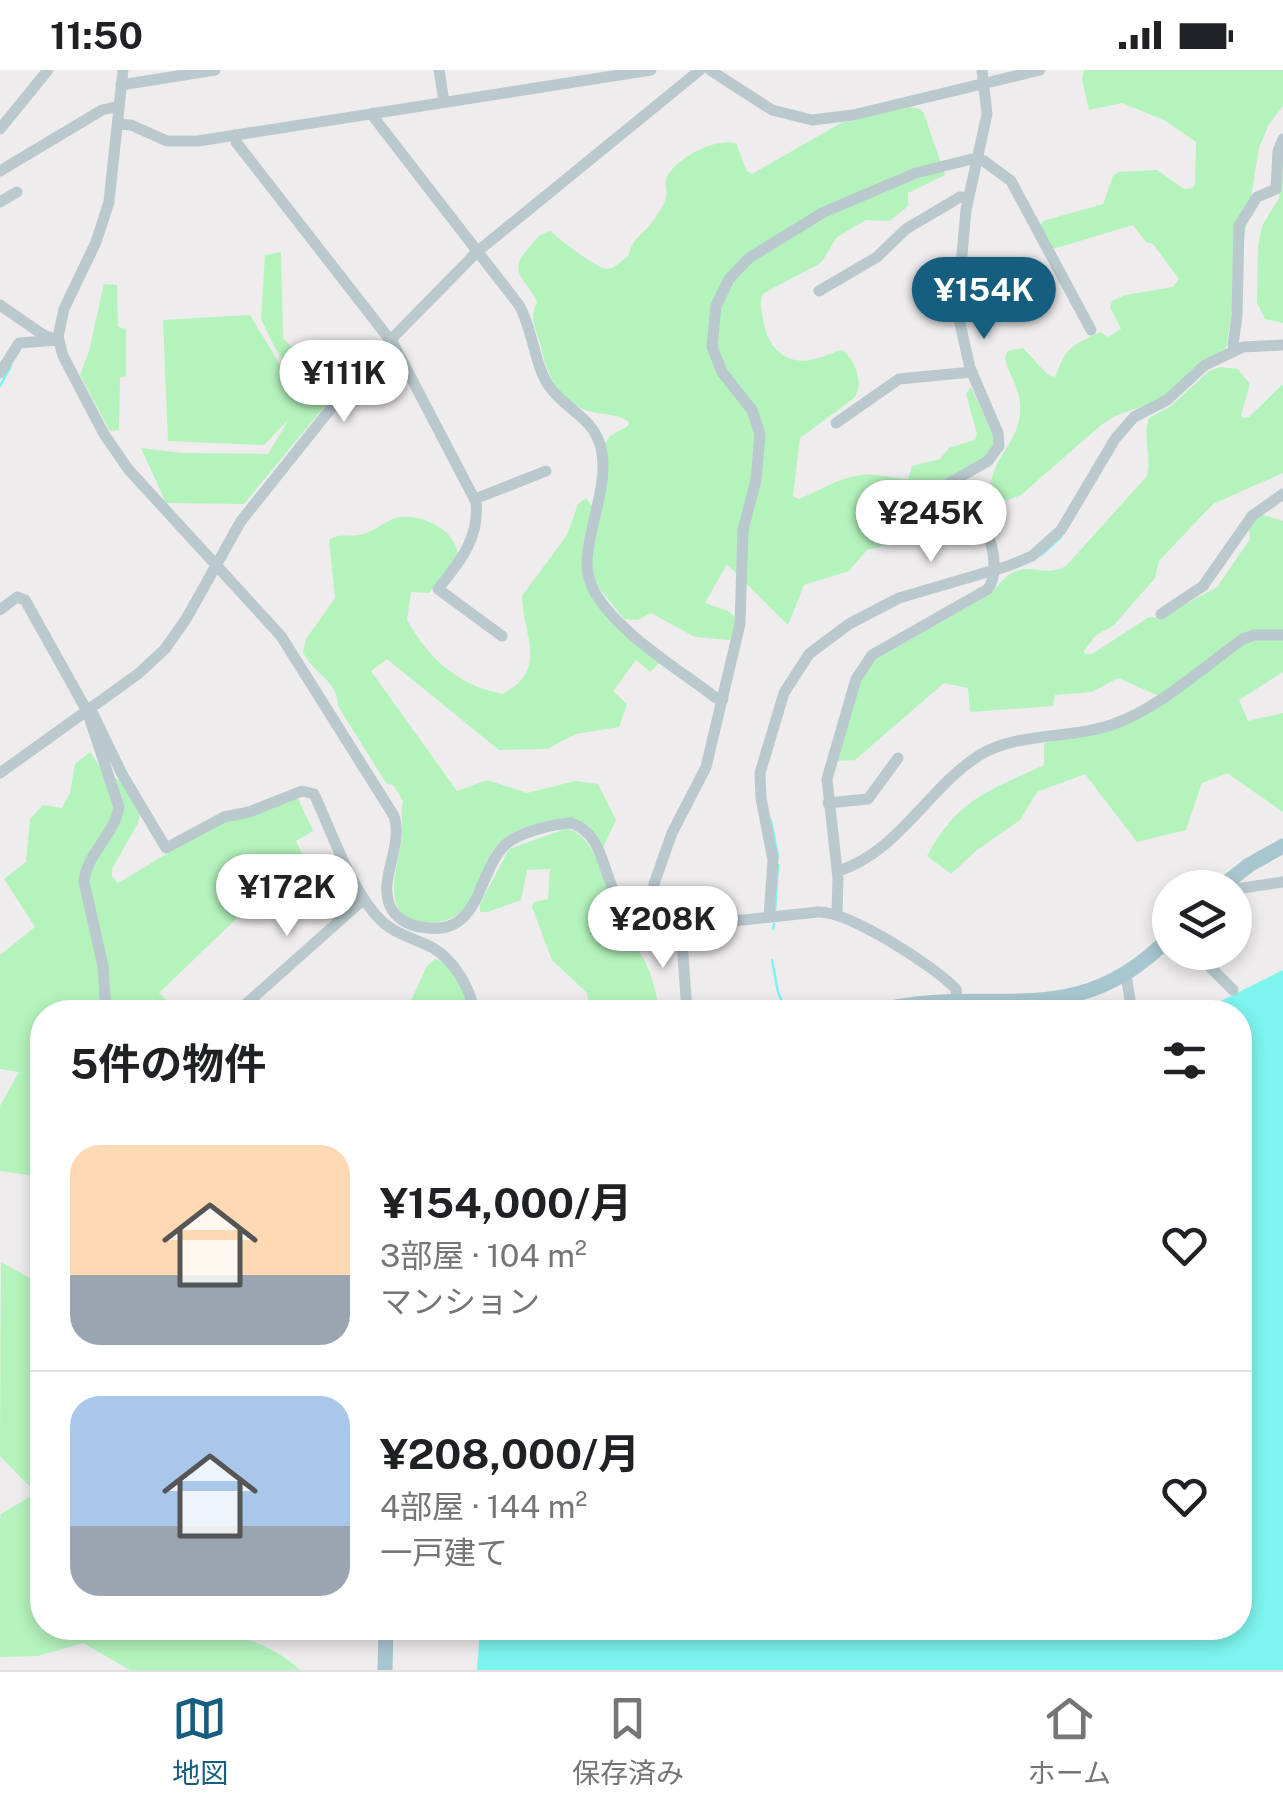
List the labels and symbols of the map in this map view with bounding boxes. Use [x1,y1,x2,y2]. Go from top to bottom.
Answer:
pin: ¥154K [914,257,1054,342]
pin: ¥111K [274,340,414,425]
pin: ¥245K [861,480,1001,565]
pin: ¥172K [217,854,357,939]
pin: ¥208K [593,886,733,971]

